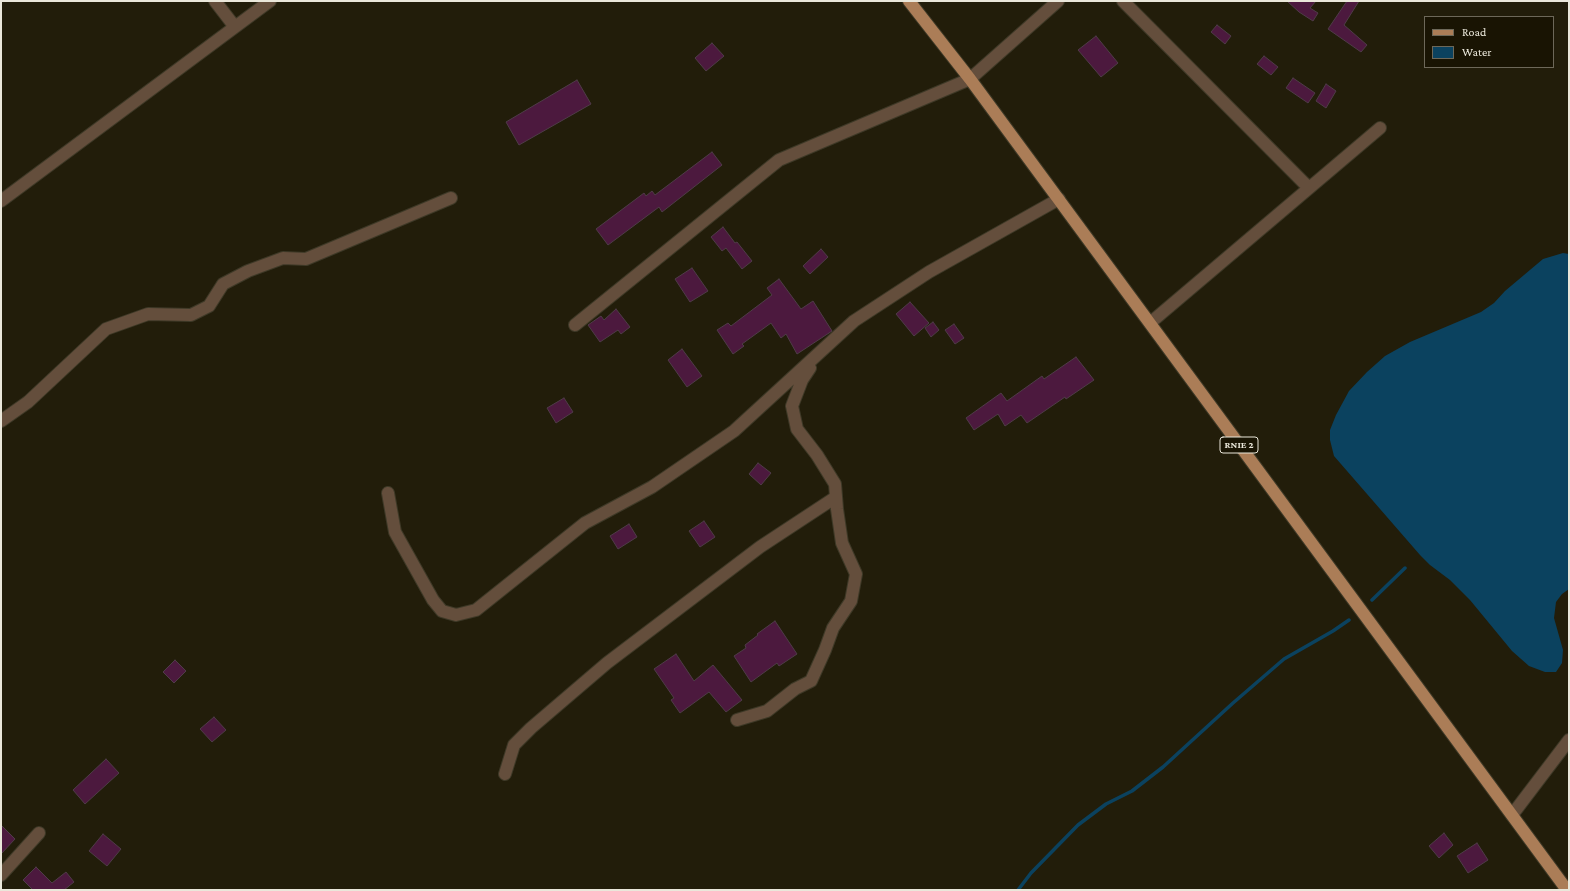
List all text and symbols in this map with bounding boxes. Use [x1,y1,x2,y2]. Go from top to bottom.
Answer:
legend [1424,16,1554,68]
text: Road [1462,25,1486,39]
text: Water [1462,45,1491,59]
road number: RNIE 2 [1220,437,1258,453]

